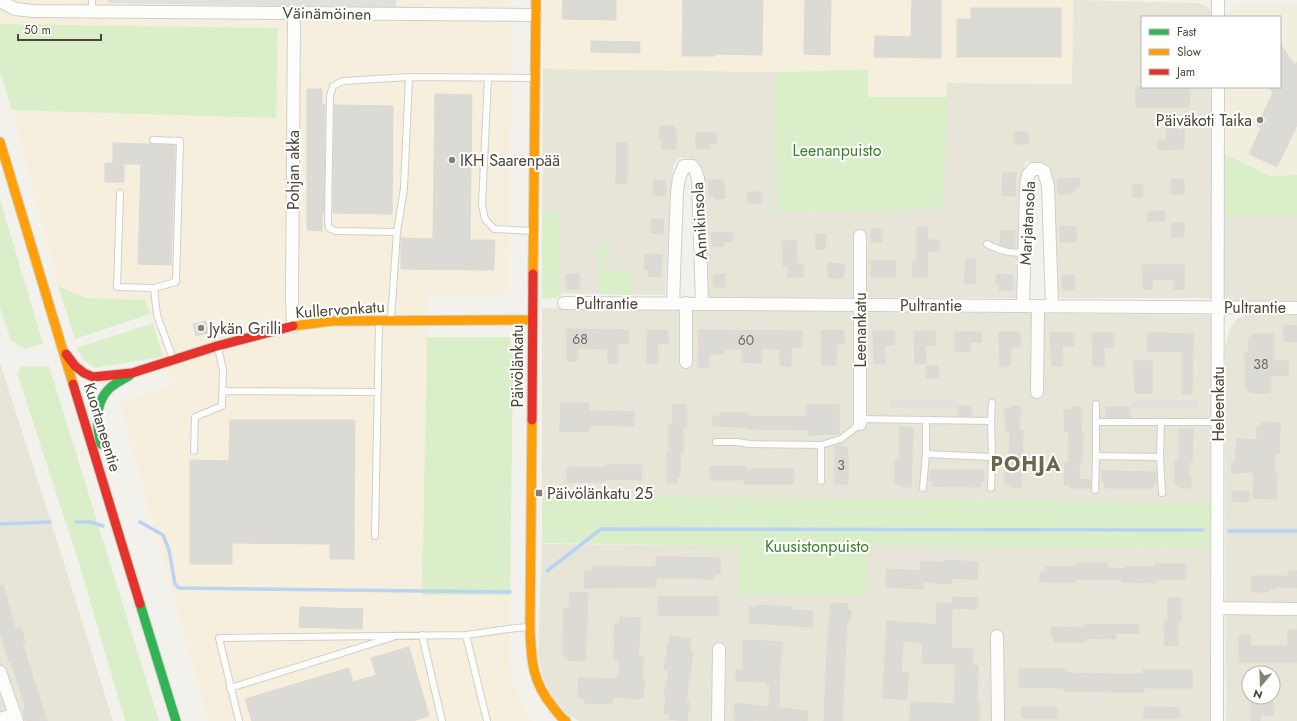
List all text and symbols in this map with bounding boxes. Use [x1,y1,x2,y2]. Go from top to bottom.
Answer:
street label: Väinämöinen [282,1,372,26]
scale bar [18,16,101,42]
legend [1141,16,1281,88]
text: 50 m [24,21,51,39]
text: Fast [1177,23,1196,41]
text: Slow [1177,43,1202,61]
text: Jam [1175,63,1195,81]
place label: Päiväkoti Taika [1156,109,1252,132]
marker: Päiväkoti Taika [1255,115,1265,125]
street label: Pohjan akka [282,130,305,210]
park label: Leenanpuisto [793,139,882,162]
place label: IKH Saarenpää [460,149,560,172]
marker: IKH Saarenpää [447,155,457,165]
street label: Marjatansola [1014,180,1041,266]
street label: Annikinsola [686,182,713,260]
street label: Pultrantie [576,292,638,315]
street label: Leenankatu [849,292,872,368]
street label: Pultrantie [900,294,962,317]
street label: Kullervonkatu [295,295,385,324]
street label: Pultrantie [1224,296,1286,319]
place label: Jykän Grilli [207,317,281,340]
marker: Jykän Grilli [196,323,206,333]
street label: Päivölänkatu [506,324,529,408]
house number: 68 [572,329,588,349]
house number: 60 [738,330,754,350]
house number: 38 [1253,354,1269,374]
street label: Heleenkatu [1207,366,1230,442]
street label: Kuortaneentie [78,380,127,475]
district label: POHJA [991,450,1061,479]
house number: 3 [837,455,845,475]
place label: Päivölänkatu 25 [547,482,653,505]
marker: Päivölänkatu 25 [534,488,544,498]
park label: Kuusistonpuisto [765,535,869,558]
north arrow [1241,665,1281,705]
text: N [1251,685,1264,703]

